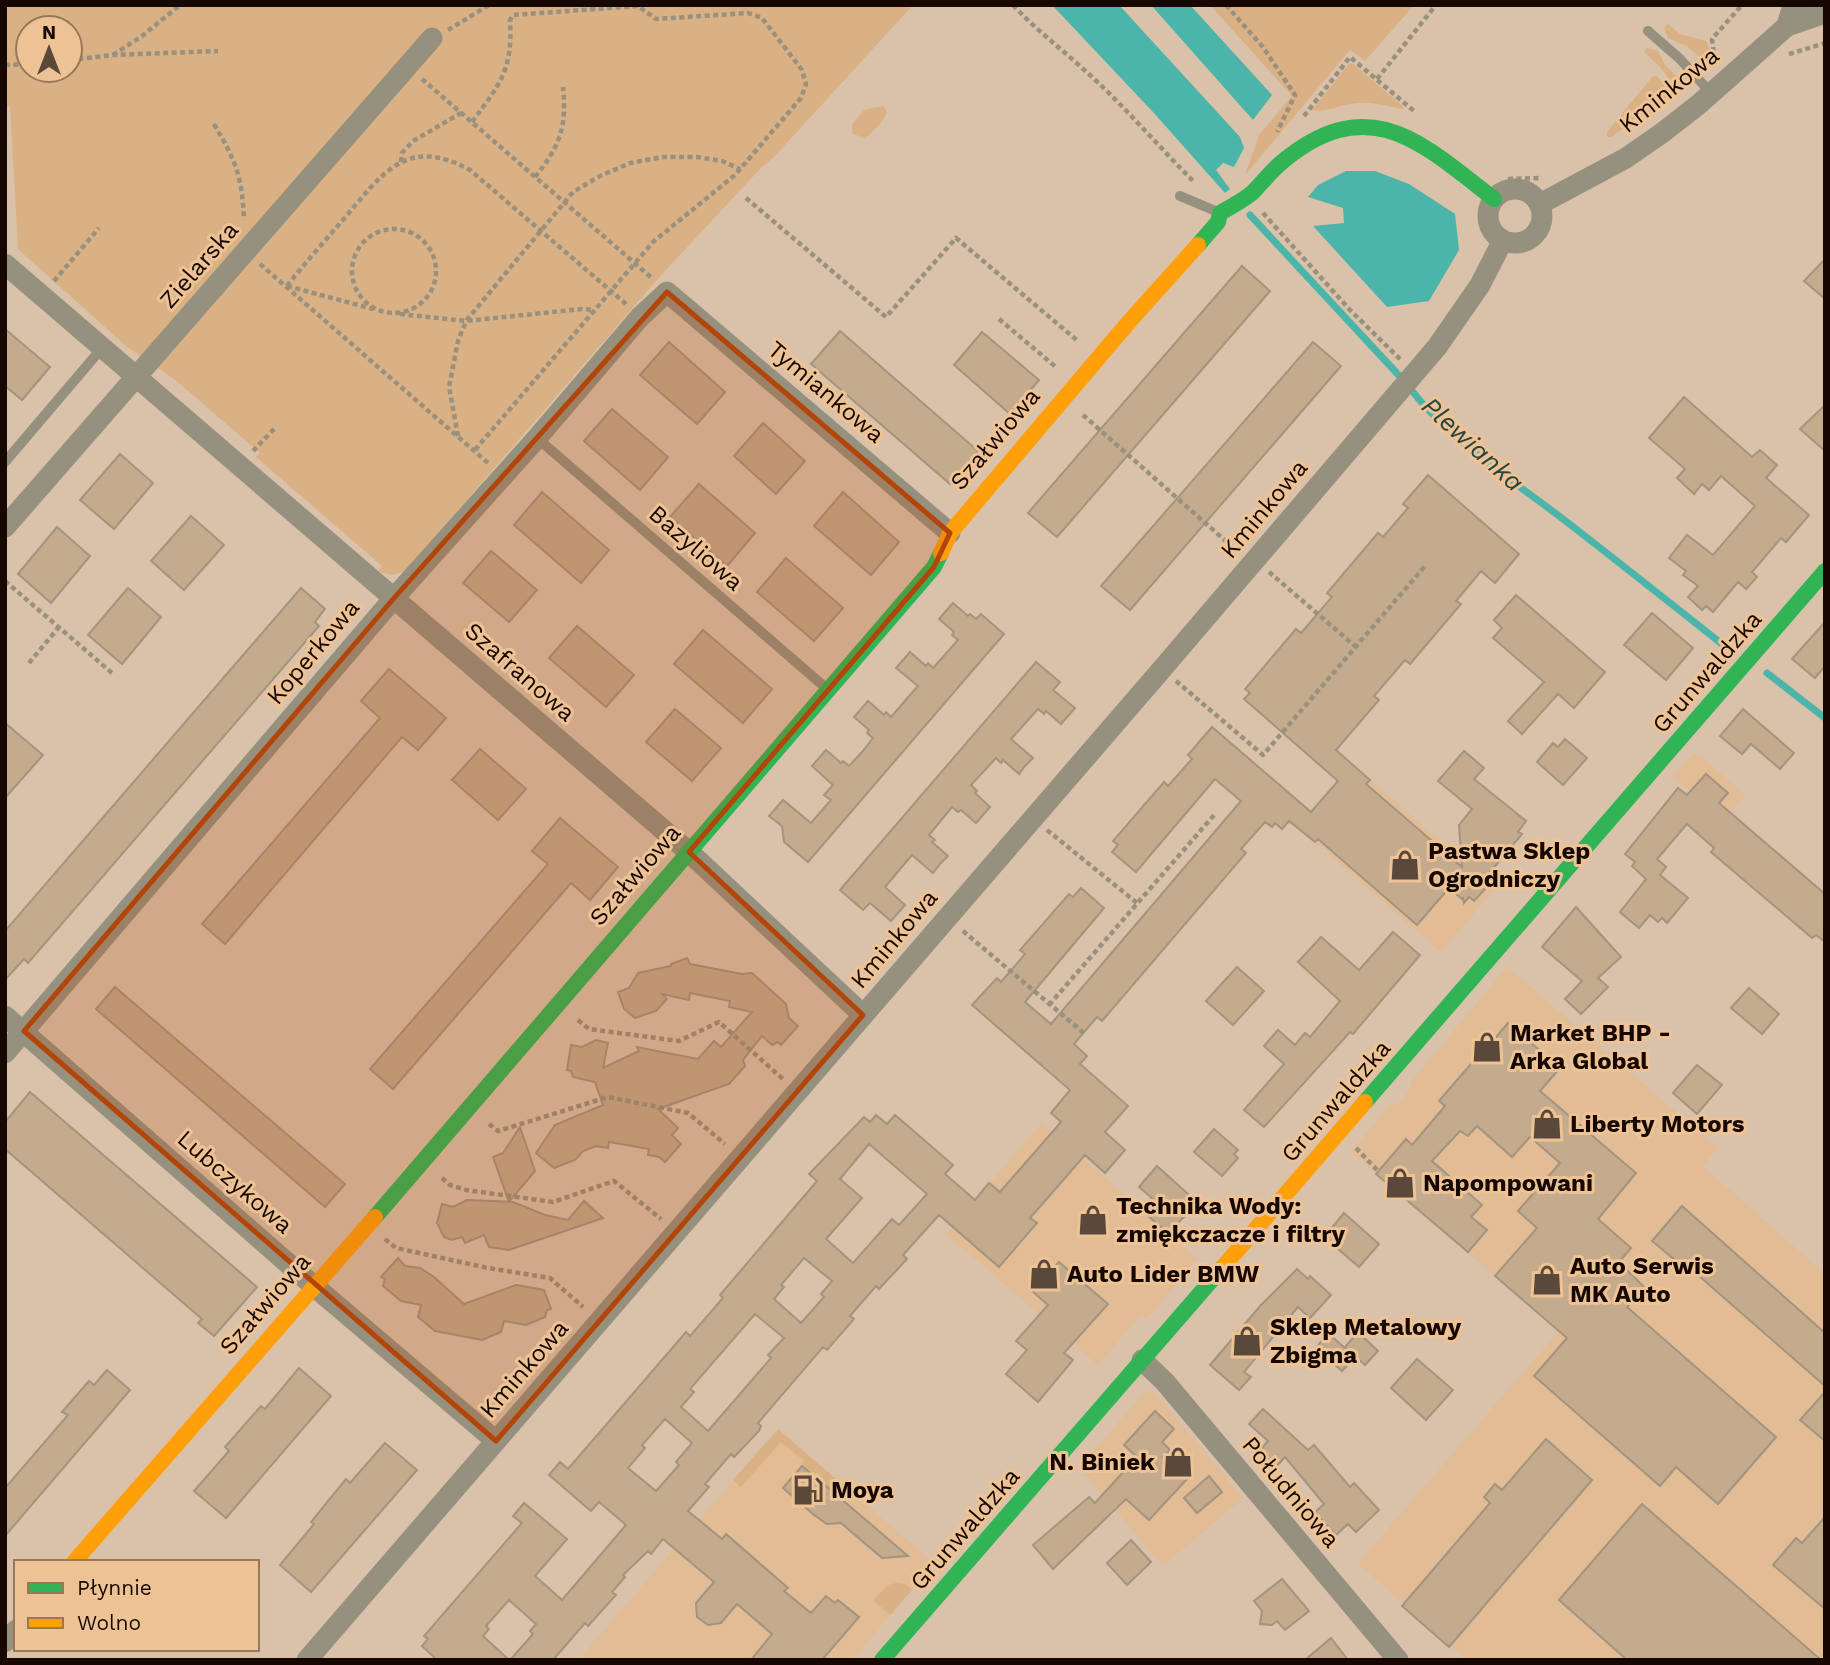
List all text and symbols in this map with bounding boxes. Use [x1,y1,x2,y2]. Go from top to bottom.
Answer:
north arrow [14,14,84,84]
text: N [42,21,56,44]
street label: Kminkowa [1613,41,1725,139]
street label: Zielarska [154,216,244,314]
street label: Tymiankowa [762,335,890,449]
street label: Szałwiowa [944,382,1046,496]
water label: Plewianka [1416,391,1530,497]
street label: Kminkowa [1215,454,1313,564]
street label: Bazyliowa [643,500,749,596]
street label: Koperkowa [261,594,365,710]
street label: Grunwaldzka [1647,605,1767,739]
street label: Szafranowa [459,617,581,727]
street label: Szałwiowa [584,819,686,931]
place label: Pastwa Sklep Ogrodniczy [1428,837,1590,893]
shop icon: Pastwa Sklep Ogrodniczy [1388,848,1422,882]
street label: Kminkowa [845,884,943,994]
place label: Market BHP - Arka Global [1510,1019,1671,1075]
shop icon: Market BHP - Arka Global [1470,1030,1504,1064]
street label: Grunwaldzka [1276,1034,1396,1168]
shop icon: Liberty Motors [1530,1107,1564,1141]
place label: Liberty Motors [1570,1110,1745,1138]
street label: Lubczykowa [172,1124,298,1240]
shop icon: Napompowani [1383,1166,1417,1200]
place label: Napompowani [1423,1169,1593,1197]
place label: Technika Wody: zmiękczacze i filtry [1116,1192,1345,1248]
shop icon: Technika Wody: zmiękczacze i filtry [1076,1203,1110,1237]
street label: Szałwiowa [214,1248,316,1360]
place label: Auto Serwis MK Auto [1570,1252,1714,1308]
shop icon: Auto Lider BMW [1027,1257,1061,1291]
place label: Auto Lider BMW [1067,1260,1259,1288]
shop icon: Auto Serwis MK Auto [1530,1263,1564,1297]
place label: Sklep Metalowy Zbigma [1270,1313,1462,1369]
street label: Kminkowa [474,1314,574,1424]
shop icon: Sklep Metalowy Zbigma [1230,1324,1264,1358]
street label: Południowa [1236,1431,1346,1553]
shop icon: N. Biniek [1161,1445,1195,1479]
place label: N. Biniek [1049,1448,1155,1476]
street label: Grunwaldzka [905,1462,1025,1596]
fuel station icon: Moya [791,1473,825,1507]
place label: Moya [831,1476,894,1504]
legend [14,1560,259,1651]
text: Płynnie [77,1575,152,1600]
text: Wolno [77,1610,141,1635]

